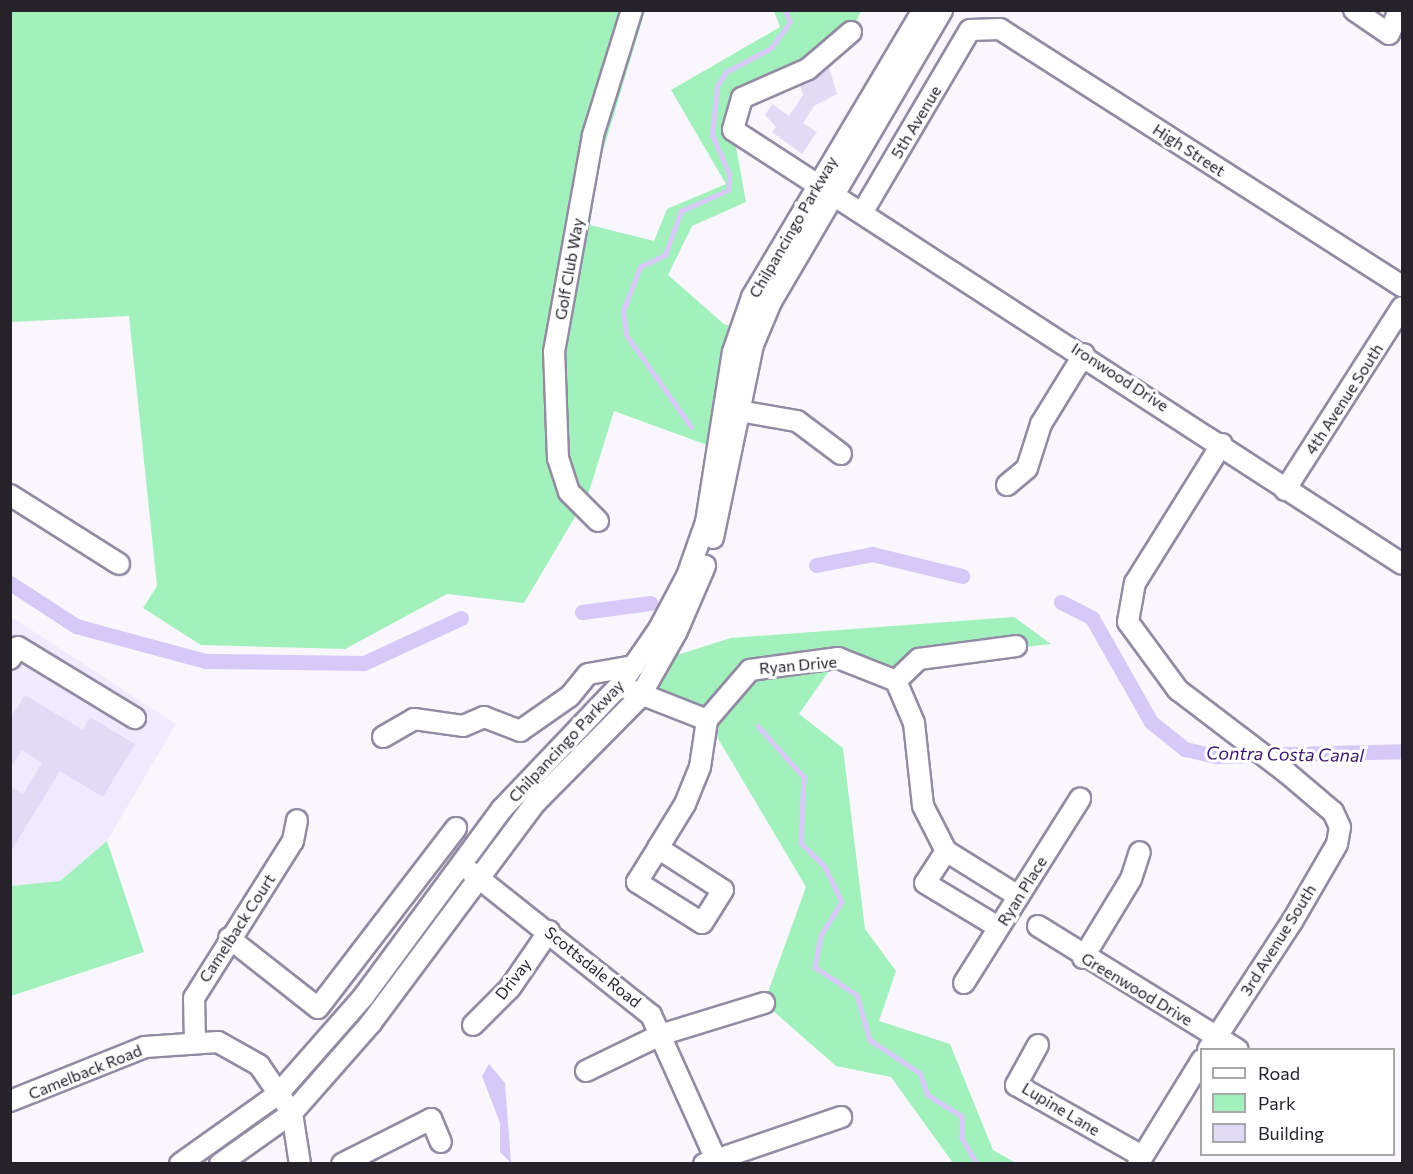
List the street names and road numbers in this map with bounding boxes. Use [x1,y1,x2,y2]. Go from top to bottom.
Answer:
street label: 5th Avenue [887,82,945,162]
street label: High Street [1149,120,1229,180]
street label: Chilpancingo Parkway [745,153,841,301]
street label: Golf Club Way [551,217,587,321]
street label: Ironwood Drive [1068,339,1172,415]
street label: 4th Avenue South [1301,340,1387,458]
street label: Ryan Drive [758,652,838,678]
street label: Chilpancingo Parkway [504,676,628,806]
street label: Ryan Place [993,853,1051,929]
street label: Camelback Court [195,870,279,986]
street label: 3rd Avenue South [1236,881,1320,999]
street label: Scottsdale Road [541,923,645,1011]
street label: Greenwood Drive [1078,948,1196,1030]
street label: Drivay [491,955,535,1003]
street label: Camelback Road [25,1041,145,1103]
street label: Lupine Lane [1019,1078,1103,1140]

